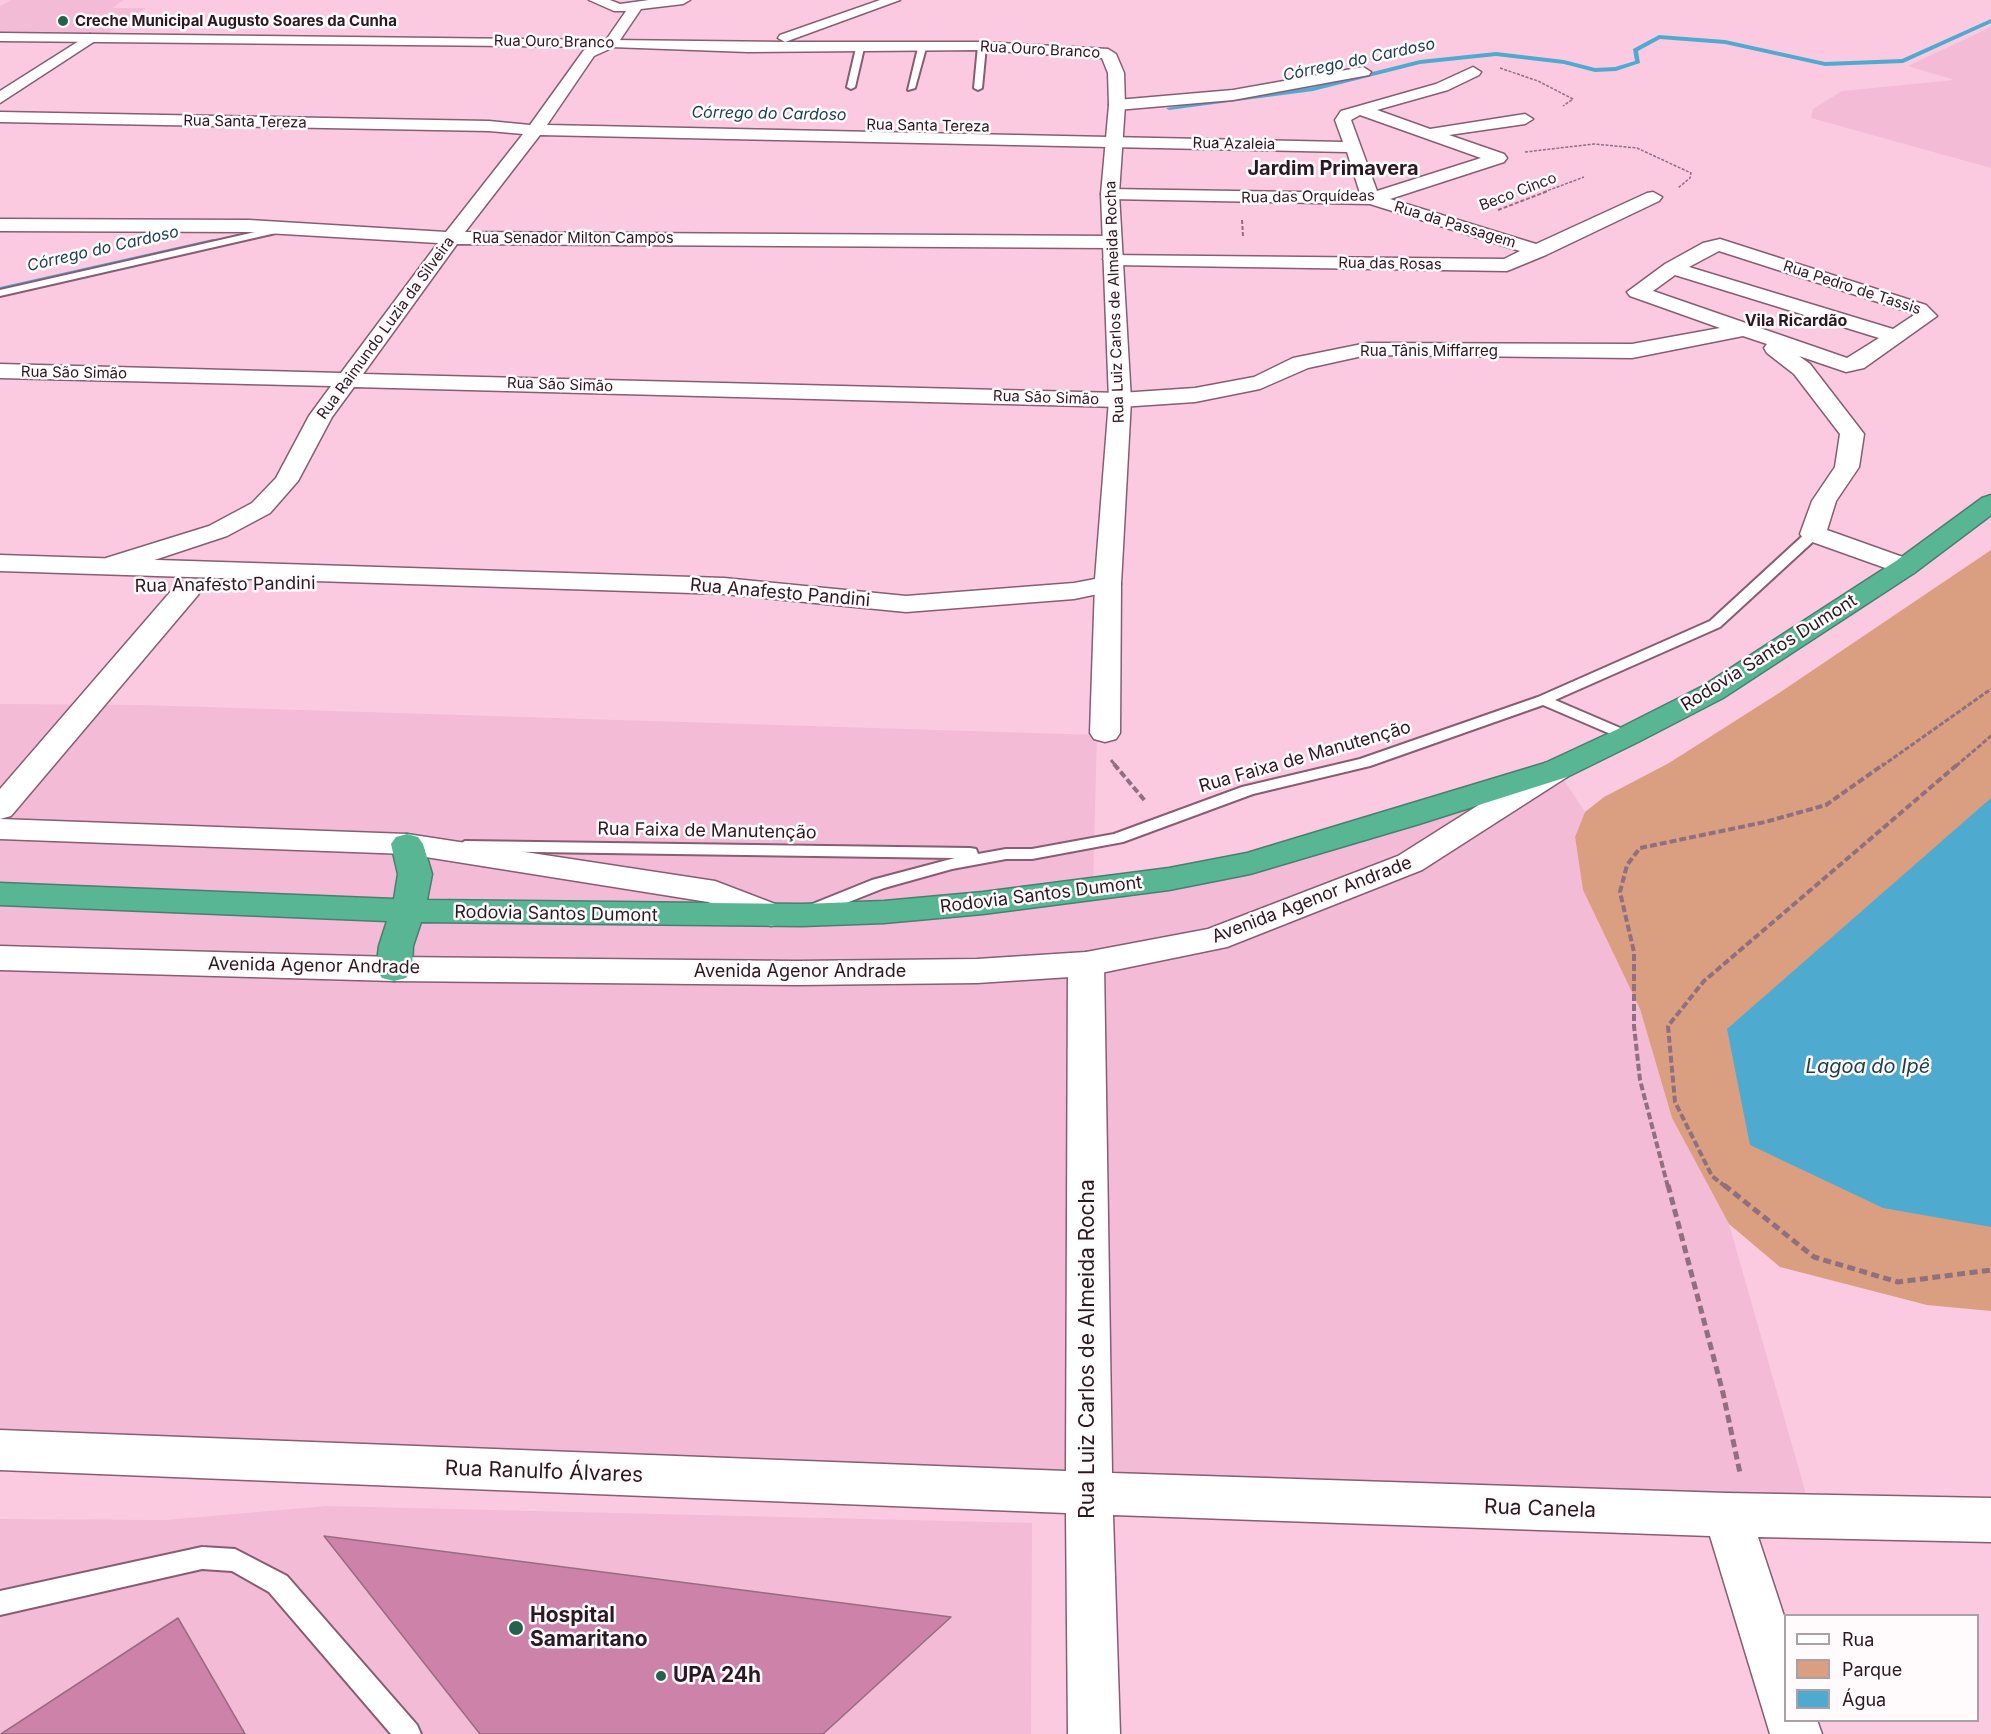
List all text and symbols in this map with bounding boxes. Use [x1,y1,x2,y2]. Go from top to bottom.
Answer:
place label: Creche Municipal Augusto Soares da Cunha [75,12,397,30]
marker: Creche Municipal Augusto Soares da Cunha [56,14,70,28]
street label: Rua Ouro Branco [494,32,614,52]
water label: Córrego do Cardoso [1281,34,1437,86]
street label: Rua Ouro Branco [979,38,1101,62]
water label: Córrego do Cardoso [691,103,847,125]
street label: Rua Santa Tereza [183,112,307,132]
street label: Rua Santa Tereza [866,116,990,136]
street label: Rua Azaleia [1193,134,1275,154]
district label: Jardim Primavera [1247,157,1419,181]
street label: Beco Cinco [1477,169,1559,215]
street label: Rua Luiz Carlos de Almeida Rocha [1102,181,1128,423]
street label: Rua das Orquídeas [1241,187,1375,207]
street label: Rua da Passagem [1392,198,1518,252]
water label: Córrego do Cardoso [25,222,181,276]
street label: Rua Senador Milton Campos [472,229,674,247]
street label: Rua Raimundo Luzia da Silveira [314,233,458,423]
street label: Rua das Rosas [1338,254,1442,274]
street label: Rua Pedro de Tassis [1781,257,1923,319]
district label: Vila Ricardão [1745,311,1847,331]
street label: Rua Tânis Miffarreg [1360,342,1498,360]
street label: Rua São Simão [21,363,127,383]
street label: Rua São Simão [507,374,613,396]
street label: Rua São Simão [993,387,1099,409]
street label: Rua Anafesto Pandini [134,573,316,597]
street label: Rua Anafesto Pandini [689,574,871,612]
street label: Rodovia Santos Dumont [1677,590,1861,716]
street label: Rua Faixa de Manutenção [1197,716,1413,798]
street label: Rua Faixa de Manutenção [597,818,817,844]
street label: Avenida Agenor Andrade [1209,852,1415,948]
street label: Rodovia Santos Dumont [939,872,1143,918]
street label: Rodovia Santos Dumont [454,901,658,927]
street label: Avenida Agenor Andrade [208,953,420,979]
street label: Avenida Agenor Andrade [694,961,906,983]
water label: Lagoa do Ipê [1806,1055,1930,1079]
street label: Rua Luiz Carlos de Almeida Rocha [1075,1179,1101,1519]
street label: Rua Ranulfo Álvares [444,1456,644,1488]
street label: Rua Canela [1483,1494,1597,1524]
place label: Hospital Samaritano [530,1603,648,1653]
legend [1784,1614,1979,1722]
marker: Hospital Samaritano [507,1619,525,1637]
text: Rua [1842,1629,1874,1650]
text: Parque [1842,1659,1902,1680]
place label: UPA 24h [673,1663,761,1689]
marker: UPA 24h [654,1669,668,1683]
text: Água [1842,1689,1886,1710]

